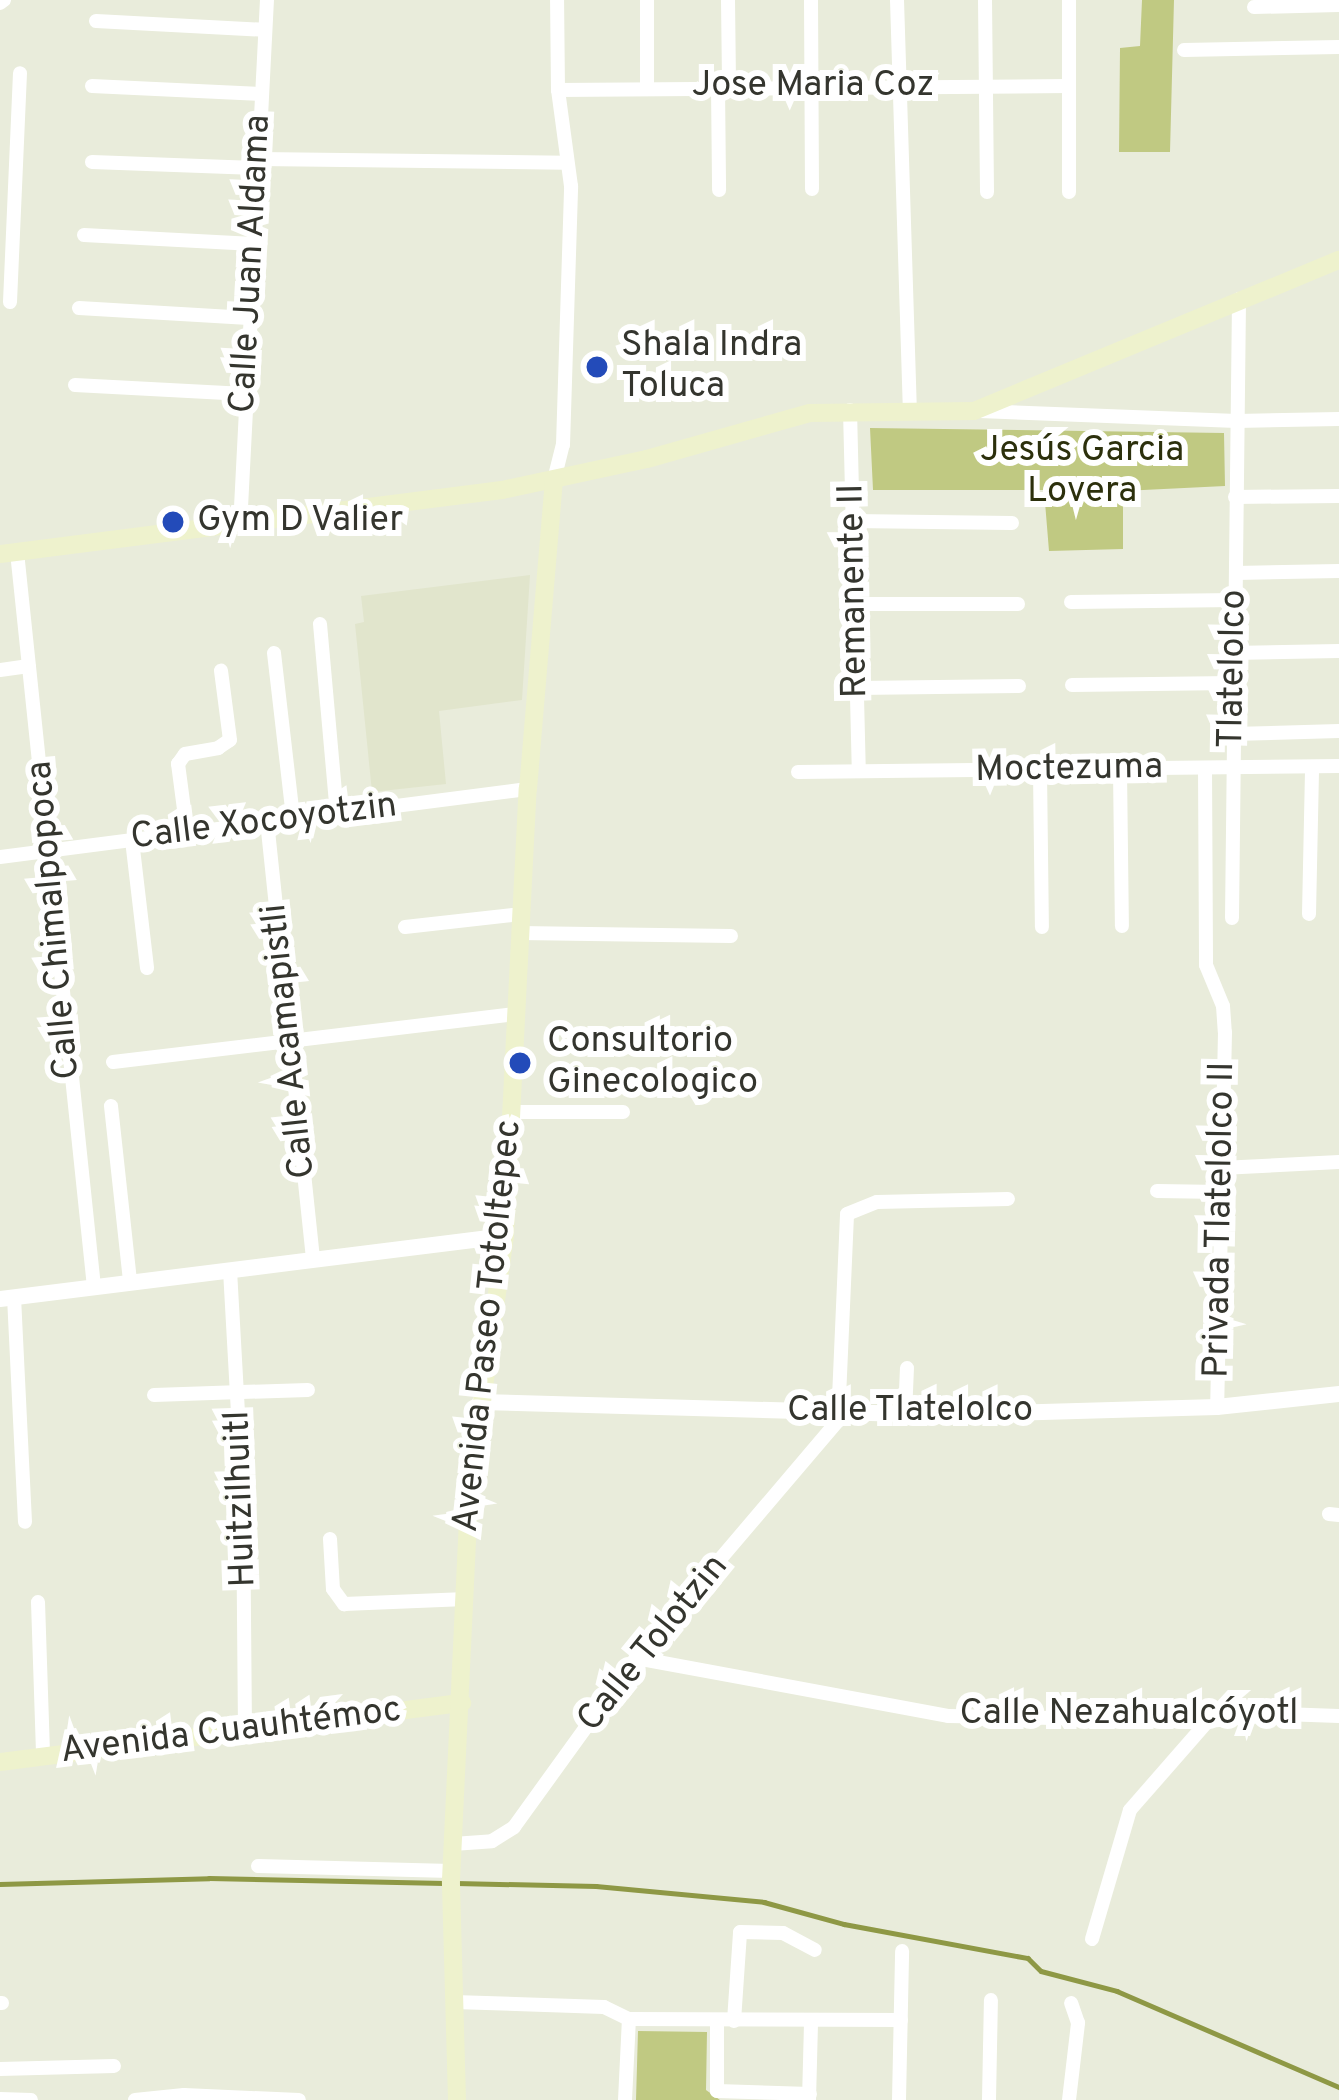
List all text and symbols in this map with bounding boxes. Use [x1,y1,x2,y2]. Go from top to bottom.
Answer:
street label: Jose Maria Coz [692,65,934,109]
street label: Calle Juan Aldama [223,113,281,415]
place label: Shala Indra Toluca [621,324,802,409]
marker: Shala Indra Toluca [584,354,610,380]
park label: Jesús Garcia Lovera [980,429,1184,514]
street label: Remanente II [832,483,878,699]
place label: Gym D Valier [197,500,405,544]
marker: Gym D Valier [160,509,186,535]
street label: Tlatelolco [1211,589,1257,749]
street label: Moctezuma [975,747,1163,793]
street label: Calle Chimalpopoca [20,759,90,1081]
street label: Calle Xocoyotzin [128,785,400,861]
street label: Calle Acamapistli [254,901,326,1181]
place label: Consultorio Ginecologico [547,1020,758,1105]
marker: Consultorio Ginecologico [504,1047,536,1079]
street label: Privada Tlatelolco II [1197,1061,1245,1379]
street label: Avenida Paseo Totoltepec [446,1117,532,1535]
street label: Calle Tlatelolco [786,1390,1034,1434]
street label: Huitzilhuitl [217,1410,267,1588]
street label: Calle Tolotzin [569,1546,739,1742]
street label: Avenida Cuauhtémoc [58,1690,404,1774]
street label: Calle Nezahualcóyotl [959,1693,1299,1737]

